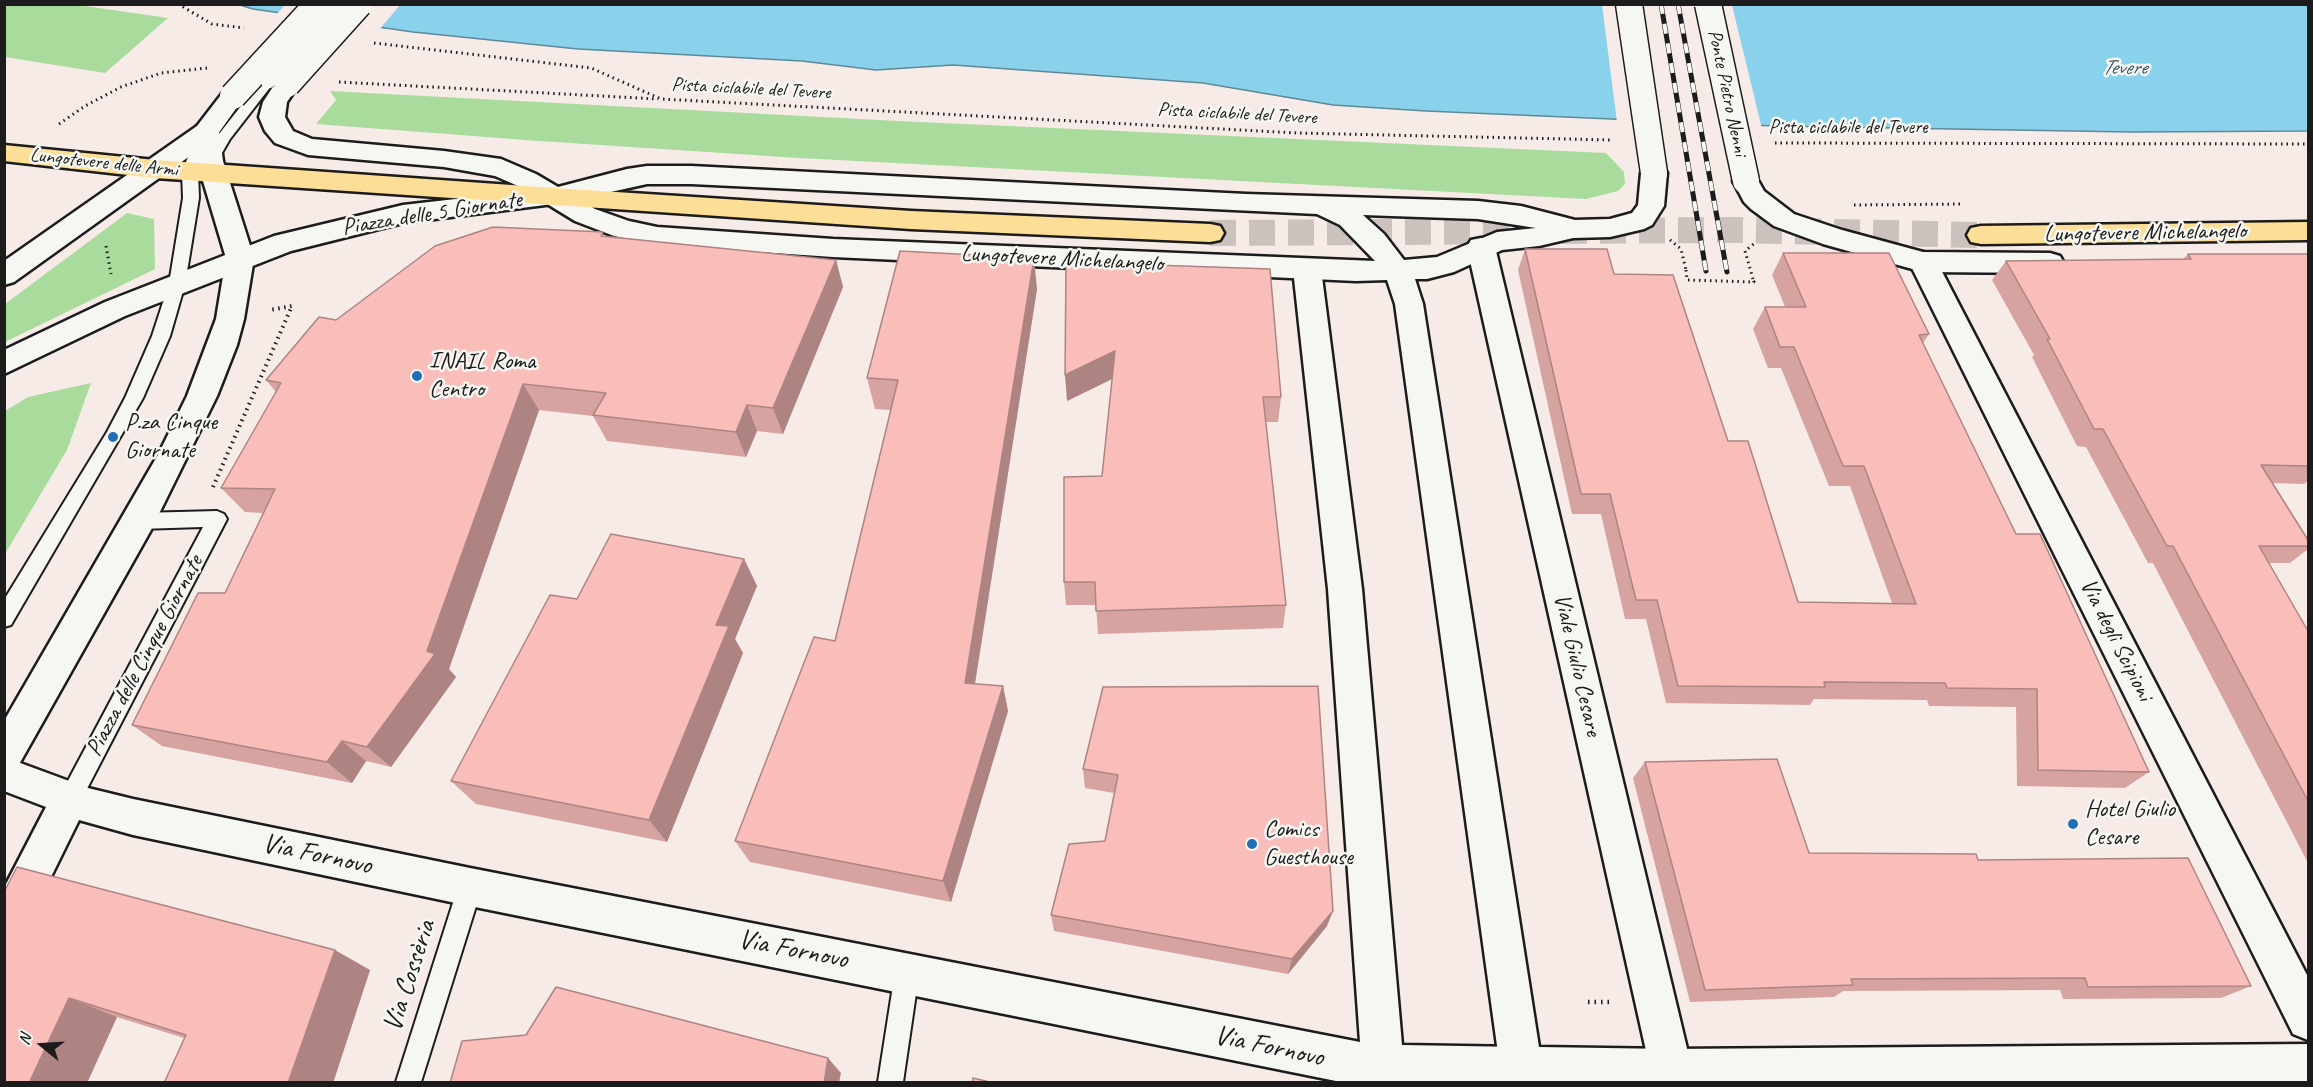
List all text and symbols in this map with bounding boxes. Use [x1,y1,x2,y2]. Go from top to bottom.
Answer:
street label: Ponte Pietro Nenni [1702,28,1752,158]
water label: Tevere [2102,55,2146,81]
street label: Pista ciclabile del Tevere [671,73,831,105]
street label: Pista ciclabile del Tevere [1157,98,1317,130]
street label: Pista ciclabile del Tevere [1768,116,1928,140]
street label: Lungotevere delle Armi [29,143,179,183]
street label: Piazza delle 5 Giornate [340,186,524,242]
street label: Lungotevere Michelangelo [2044,217,2246,249]
street label: Lungotevere Michelangelo [960,239,1164,279]
place label: INAIL Roma Centro [429,348,535,404]
marker: INAIL Roma Centro [410,369,424,383]
place label: P.za Cinque Giornate [125,409,217,465]
marker: P.za Cinque Giornate [106,430,120,444]
street label: Piazza delle Cinque Giornate [80,551,210,761]
street label: Via degli Scipioni [2073,574,2159,706]
street label: Viale Giulio Cesare [1547,591,1607,739]
place label: Hotel Giulio Cesare [2085,796,2175,852]
place label: Comics Guesthouse [1264,816,1353,872]
marker: Hotel Giulio Cesare [2066,817,2080,831]
street label: Via Fornovo [259,827,375,883]
marker: Comics Guesthouse [1245,837,1259,851]
street label: Via Cossèria [376,916,444,1036]
street label: Via Fornovo [735,923,851,977]
north arrow [12,1015,72,1075]
street label: Via Fornovo [1211,1019,1327,1075]
text: N [14,1032,36,1047]

